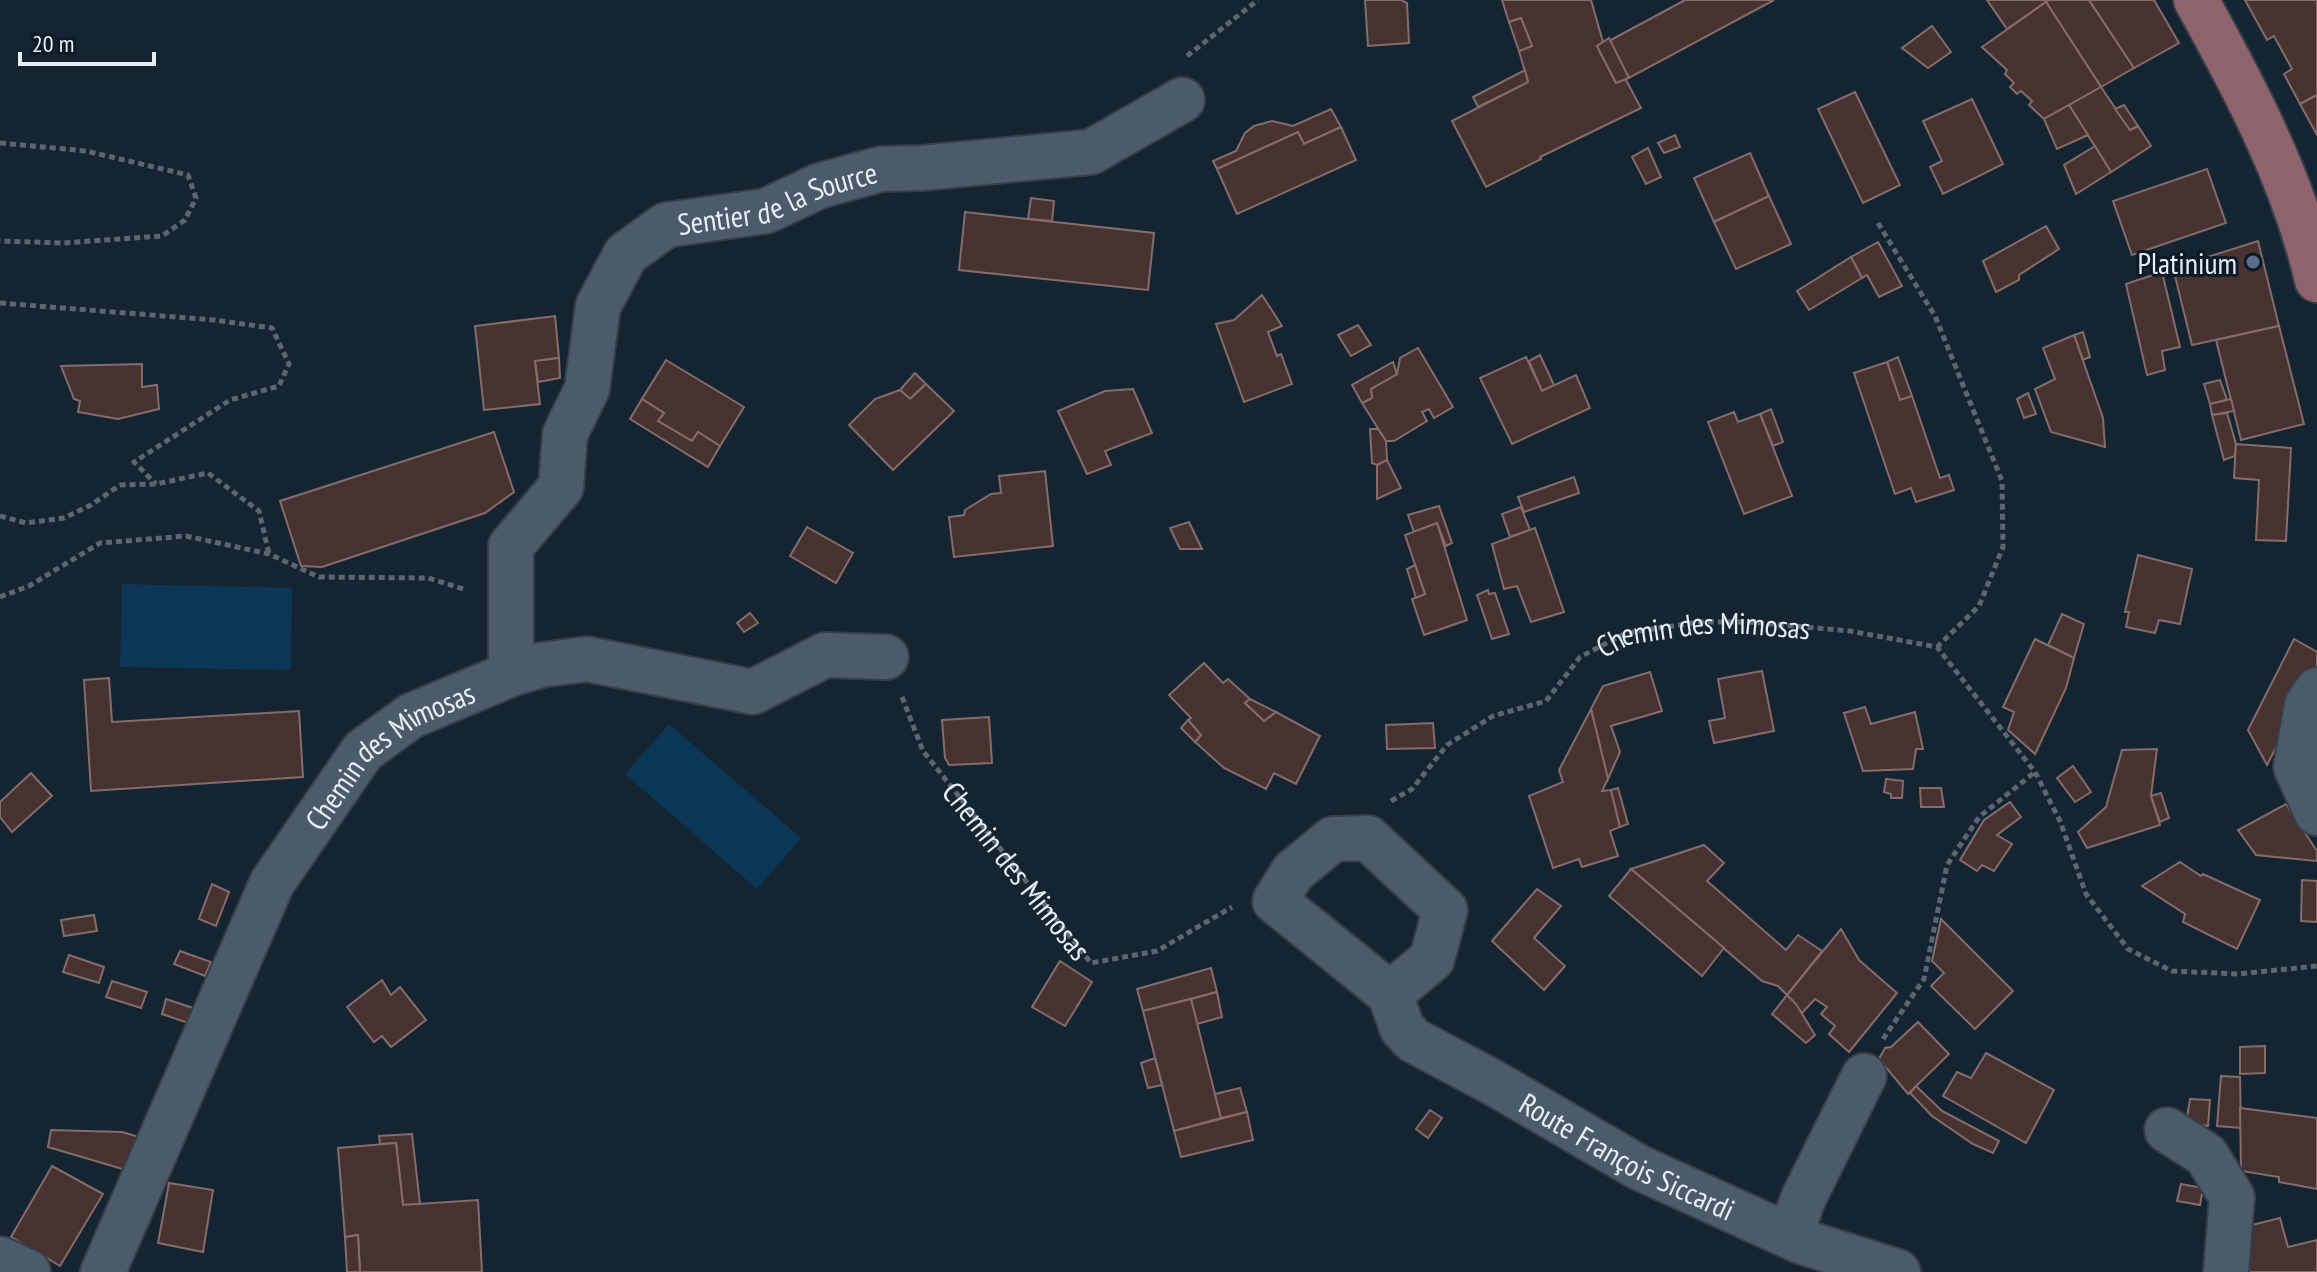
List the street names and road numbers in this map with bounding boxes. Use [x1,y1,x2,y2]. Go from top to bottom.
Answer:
street label: Sentier de la Source [675,152,881,243]
street label: Chemin des Mimosas [1589,602,1812,665]
street label: Chemin des Mimosas [295,672,480,837]
street label: Chemin des Mimosas [935,773,1100,967]
street label: Route François Siccardi [1513,1083,1741,1228]

